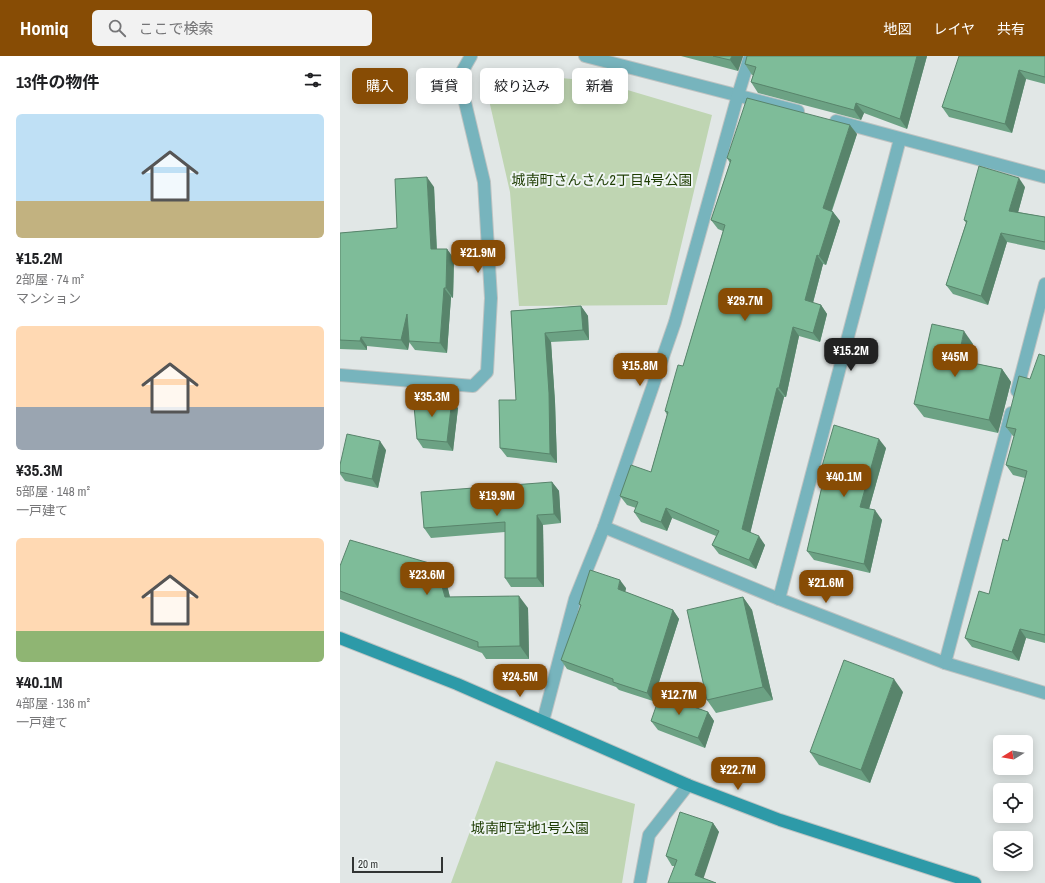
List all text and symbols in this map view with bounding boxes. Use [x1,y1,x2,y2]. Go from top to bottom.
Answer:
search box [92,10,372,46]
text: Homiq [20,15,68,41]
icon: search [106,17,128,39]
text: ここで検索 [138,18,214,39]
text: 地図 [883,20,911,38]
text: レイヤ [933,20,975,38]
text: 共有 [997,20,1025,38]
chip: 購入 [352,68,408,104]
chip: 賃貸 [416,68,472,104]
chip: 絞り込み [480,68,564,104]
chip: 新着 [572,68,628,104]
icon: filters [302,69,324,91]
text: 13件の物件 [16,70,100,93]
icon: home [134,140,206,212]
park label: 城南町さんさん2丁目4号公園 [512,171,692,189]
pin: ¥21.9M [445,240,511,274]
text: ¥21.9M [460,244,496,261]
text: ¥15.2M [16,246,63,269]
text: 2部屋 · 74 m² [16,271,84,288]
pin: ¥29.7M [712,288,778,322]
text: マンション [16,290,81,307]
text: ¥29.7M [727,292,763,309]
pin: ¥15.2M [818,338,884,372]
text: ¥15.2M [833,342,869,359]
pin: ¥45M [931,344,979,378]
text: ¥45M [942,348,968,365]
icon: home [134,352,206,424]
pin: ¥15.8M [607,353,673,387]
text: ¥15.8M [622,357,658,374]
pin: ¥35.3M [399,384,465,418]
text: ¥35.3M [414,388,450,405]
text: ¥35.3M [16,458,63,481]
pin: ¥40.1M [811,464,877,498]
text: ¥40.1M [826,468,862,485]
text: 5部屋 · 148 m² [16,483,90,500]
pin: ¥19.9M [464,483,530,517]
text: ¥19.9M [479,487,515,504]
text: 一戸建て [16,502,68,519]
pin: ¥23.6M [394,562,460,596]
icon: home [134,564,206,636]
text: ¥23.6M [409,566,445,583]
pin: ¥21.6M [793,570,859,604]
text: ¥21.6M [808,574,844,591]
pin: ¥24.5M [487,664,553,698]
text: ¥24.5M [502,668,538,685]
text: ¥40.1M [16,670,63,693]
pin: ¥12.7M [646,682,712,716]
text: ¥12.7M [661,686,697,703]
text: 4部屋 · 136 m² [16,695,90,712]
text: 一戸建て [16,714,68,731]
north arrow [993,735,1033,775]
map controls [993,735,1033,871]
pin: ¥22.7M [705,757,771,791]
text: ¥22.7M [720,761,756,778]
button: locate [993,783,1033,823]
park label: 城南町宮地1号公園 [471,819,589,837]
button: layers [993,831,1033,871]
scale bar [352,855,443,874]
text: 20 m [358,857,378,871]

